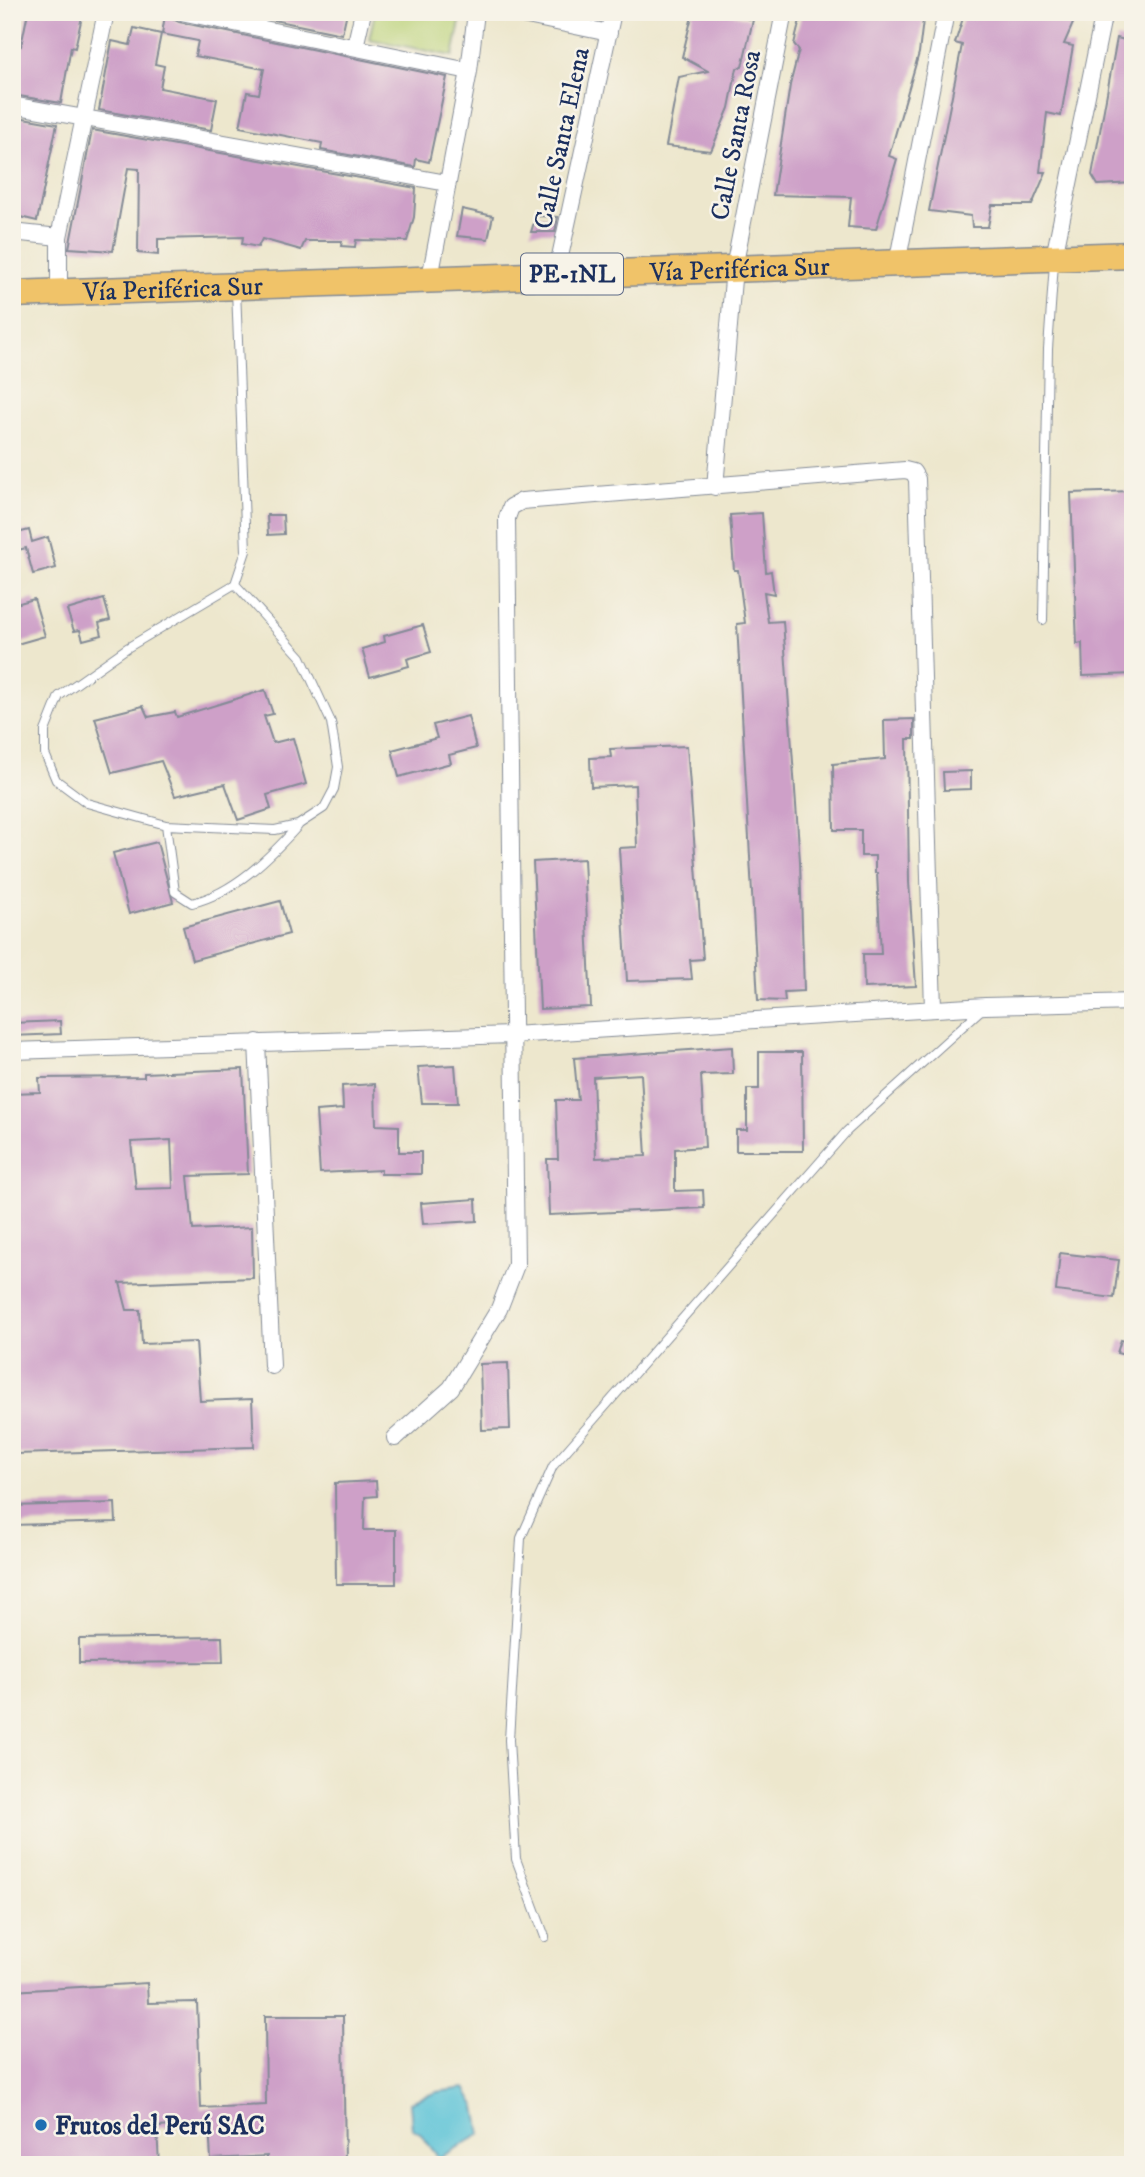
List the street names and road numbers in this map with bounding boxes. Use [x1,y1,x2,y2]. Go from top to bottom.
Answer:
street label: Calle Santa Elena [527,45,598,232]
street label: Calle Santa Rosa [704,47,769,223]
street label: Vía Periférica Sur [648,251,830,290]
road number: PE-1NL [521,254,623,295]
street label: Vía Periférica Sur [81,270,264,310]

